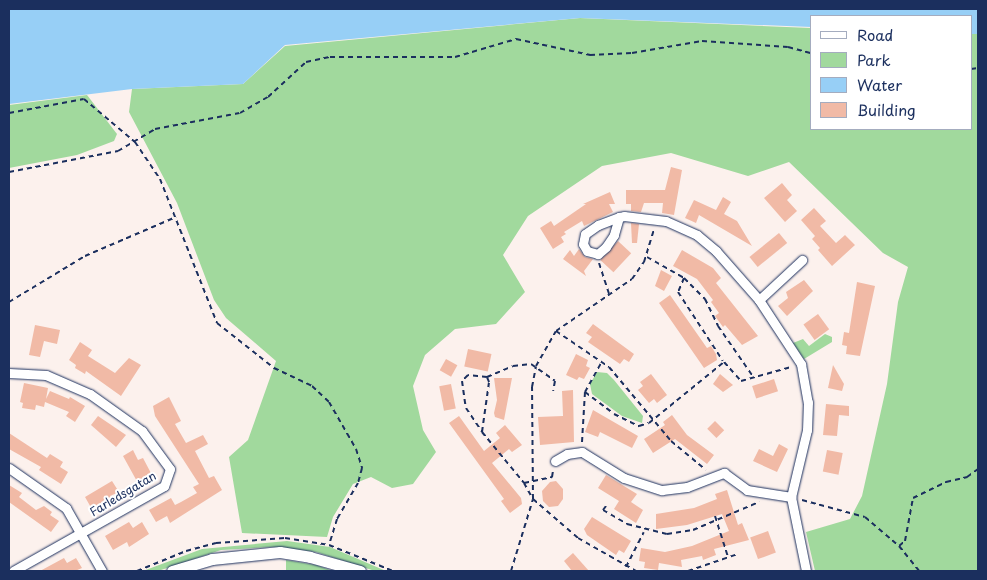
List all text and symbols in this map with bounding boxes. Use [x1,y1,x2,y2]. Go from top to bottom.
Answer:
legend [810,15,972,130]
text: Road [857,23,893,46]
text: Park [857,48,891,71]
text: Water [857,73,902,96]
text: Building [857,98,916,121]
street label: Farledsgatan [87,469,159,519]

